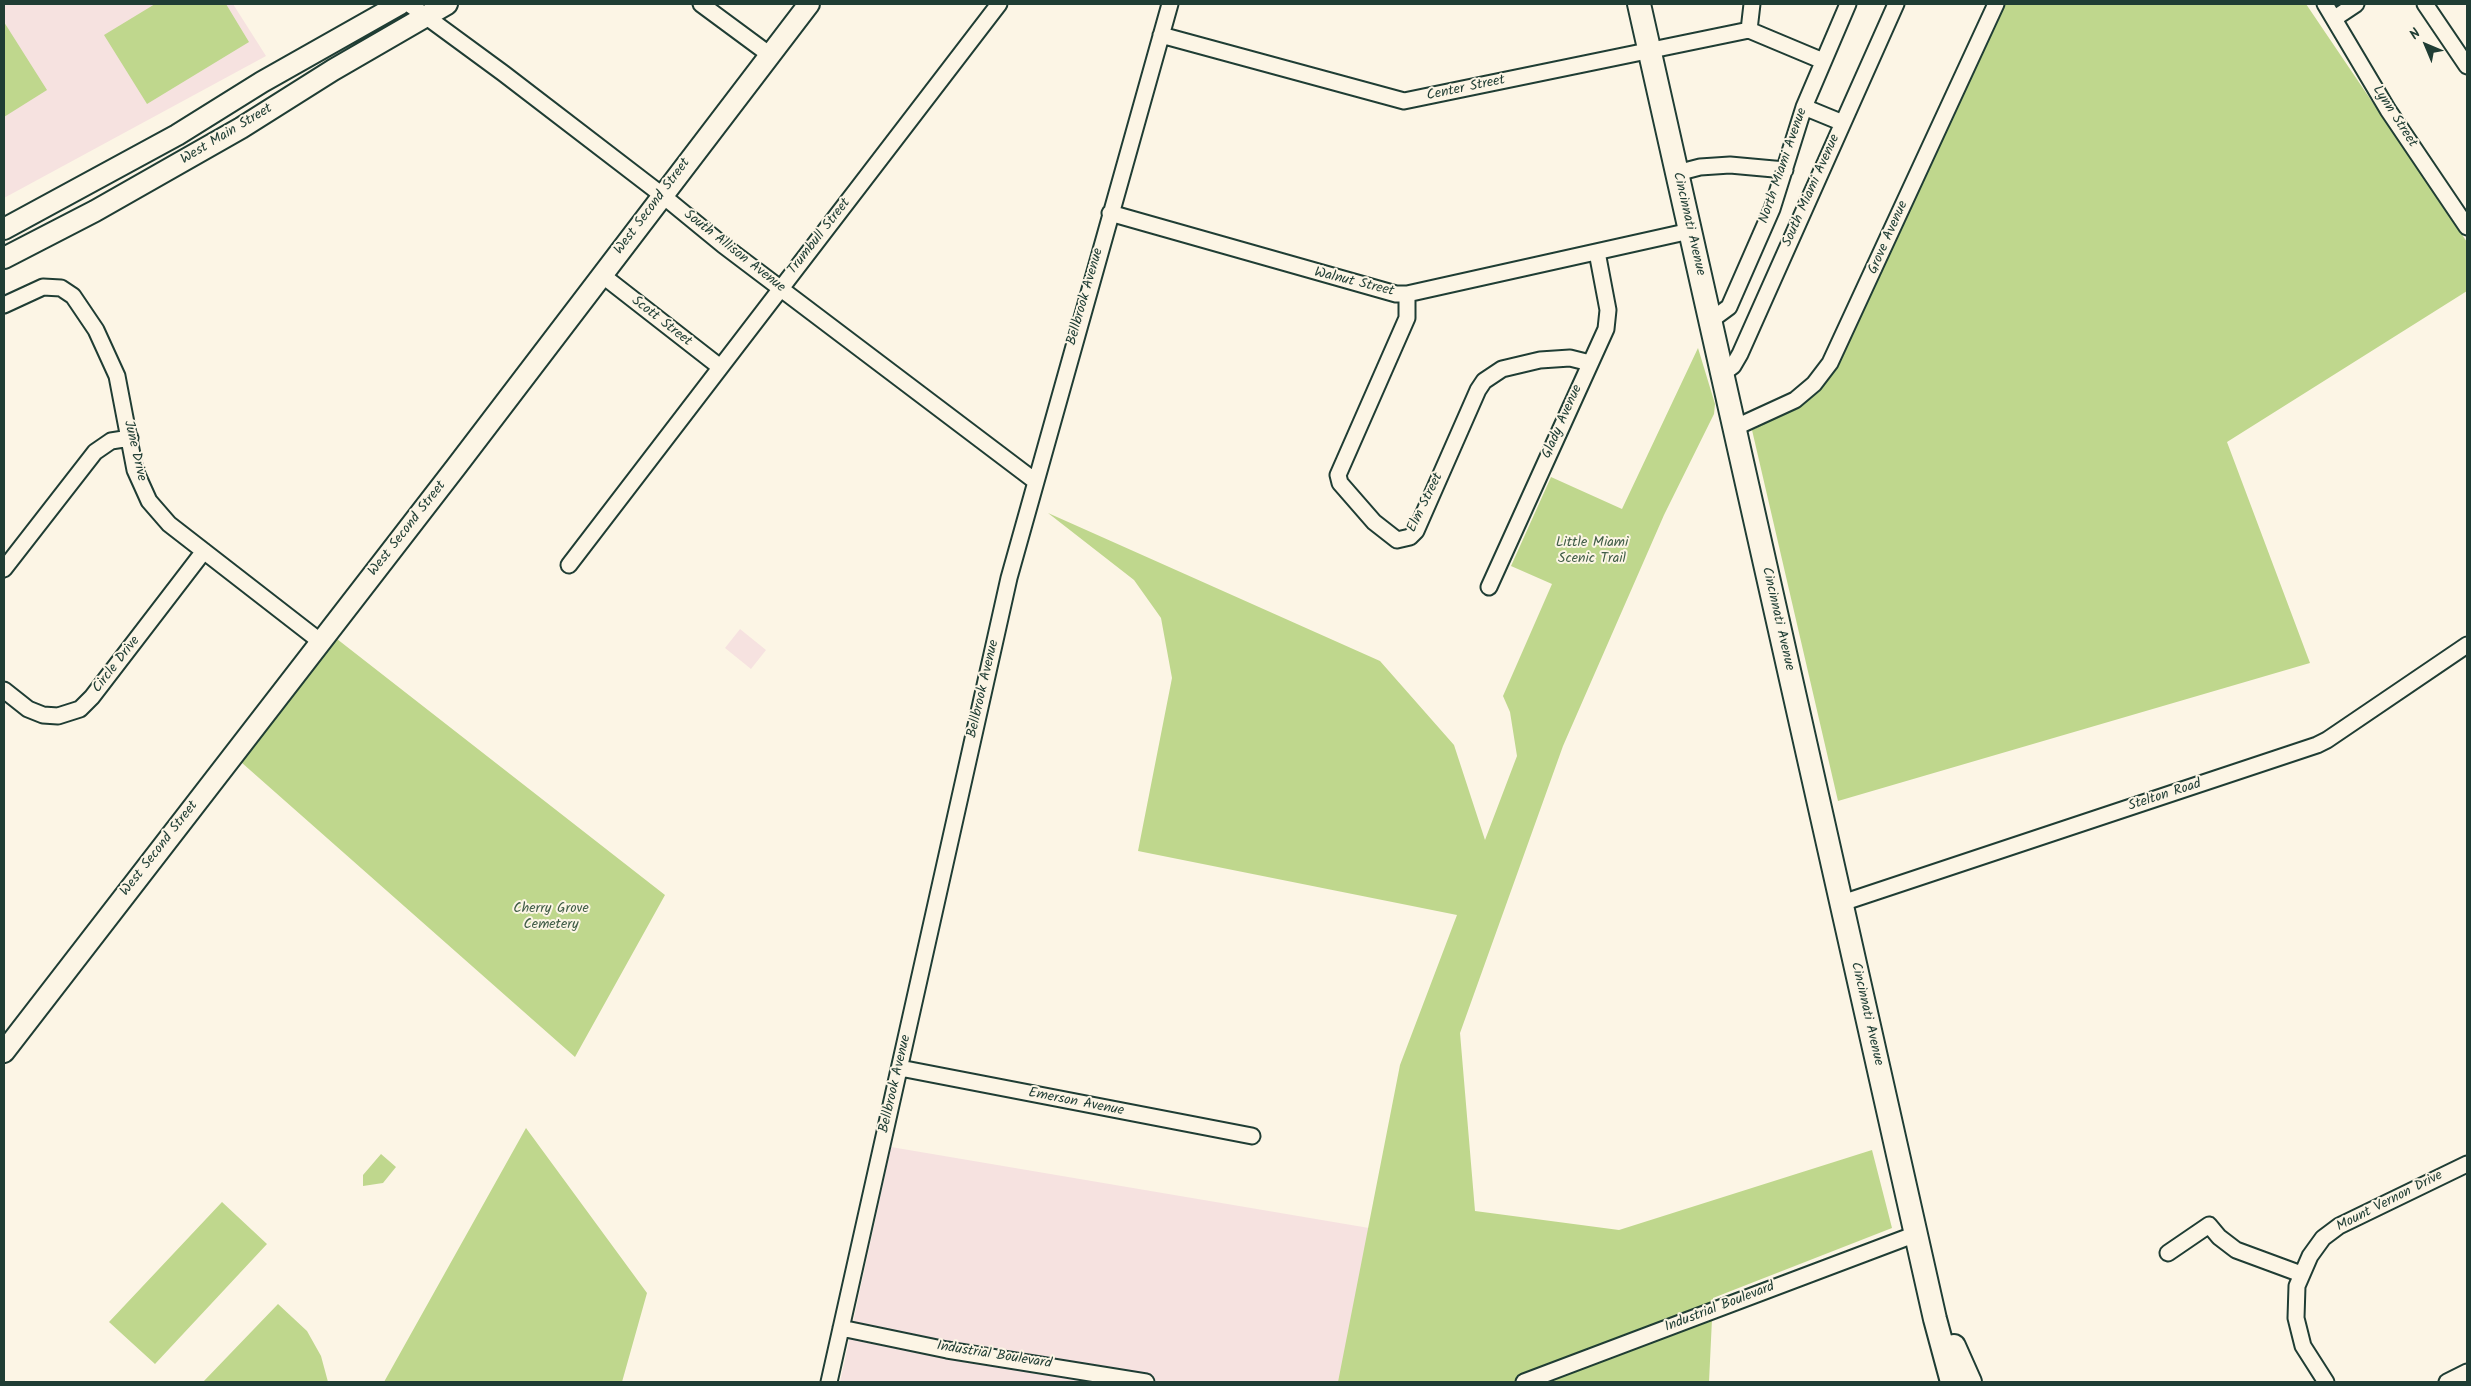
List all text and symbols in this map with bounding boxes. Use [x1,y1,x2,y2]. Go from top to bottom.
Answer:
north arrow [2401,20,2451,70]
text: N [2404,23,2426,45]
street label: Center Street [1425,73,1507,105]
street label: Lynn Street [2368,83,2420,151]
street label: West Main Street [178,101,276,169]
street label: North Miami Avenue [1756,106,1812,226]
street label: South Miami Avenue [1780,132,1844,250]
street label: West Second Street [611,156,695,258]
street label: Cincinnati Avenue [1668,171,1708,277]
street label: Trumbull Street [785,196,855,278]
street label: Grove Avenue [1865,199,1913,277]
street label: South Allison Avenue [680,207,788,297]
street label: Bellbrook Avenue [1064,247,1108,347]
street label: Walnut Street [1312,265,1396,301]
street label: Scott Street [627,293,695,351]
street label: Glady Avenue [1539,383,1587,461]
street label: June Drive [119,419,149,483]
street label: Elm Street [1404,471,1448,535]
street label: West Second Street [366,478,450,580]
park label: Little Miami Scenic Trail [1556,536,1628,568]
street label: Cincinnati Avenue [1757,566,1797,672]
street label: Circle Drive [90,633,144,697]
street label: Bellbrook Avenue [965,638,1003,740]
street label: Stelton Road [2127,776,2203,816]
street label: West Second Street [118,798,202,900]
park label: Cherry Grove Cemetery [513,902,589,934]
street label: Cincinnati Avenue [1846,961,1886,1067]
street label: Bellbrook Avenue [877,1033,915,1135]
street label: Emerson Avenue [1027,1086,1125,1120]
street label: Mount Vernon Drive [2334,1168,2446,1236]
street label: Industrial Boulevard [1663,1279,1777,1337]
street label: Industrial Boulevard [935,1339,1053,1373]

